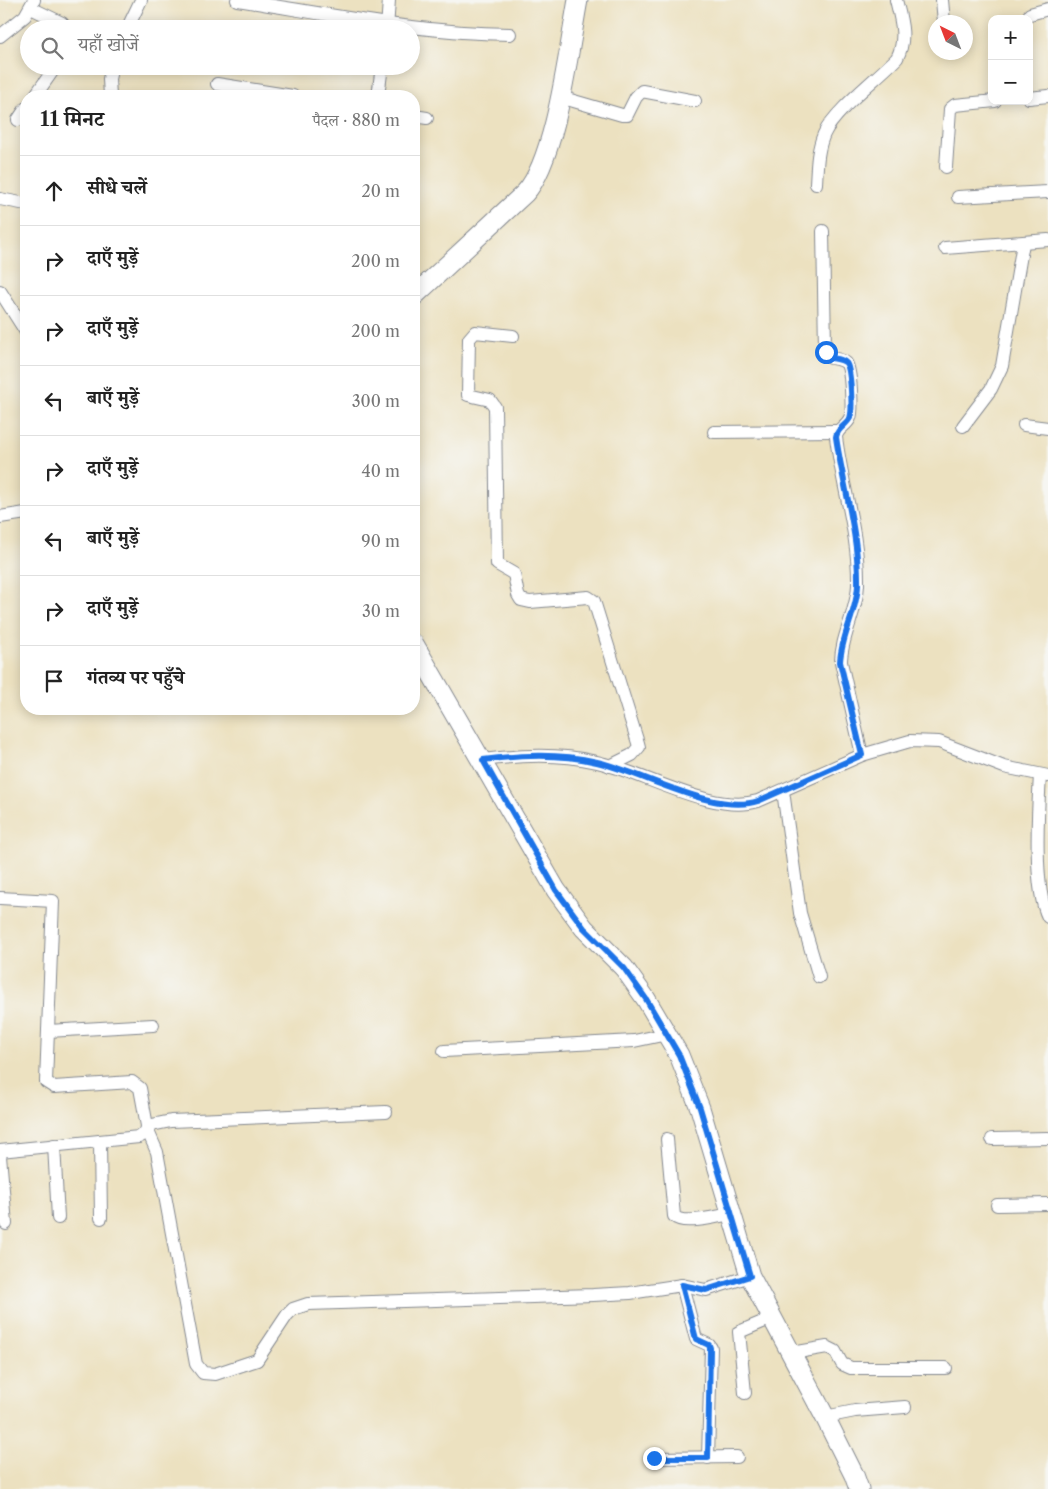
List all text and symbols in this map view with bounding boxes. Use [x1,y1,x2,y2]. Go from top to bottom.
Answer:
north arrow [928,15,973,60]
map controls [988,15,1033,105]
button: + [988,15,1033,60]
search box [20,20,420,75]
text: यहाँ खोजें [78,33,139,56]
icon: search [38,34,66,62]
button: − [988,60,1033,105]
text: 11 मिनट [40,106,104,131]
text: पैदल · 880 m [313,110,400,130]
text: सीधे चलें [87,176,147,199]
icon: ahead [40,177,68,205]
text: 20 m [361,181,400,201]
text: दाएँ मुड़ें [87,246,138,269]
icon: right [40,247,68,275]
text: 200 m [351,251,400,271]
text: दाएँ मुड़ें [87,316,138,339]
icon: right [40,317,68,345]
text: 200 m [351,321,400,341]
route start [815,341,838,364]
text: बाएँ मुड़ें [87,386,139,409]
icon: left [40,387,68,415]
text: 300 m [352,391,400,411]
text: दाएँ मुड़ें [87,456,138,479]
icon: right [40,457,68,485]
text: 40 m [361,461,400,481]
text: बाएँ मुड़ें [87,526,139,549]
icon: left [40,527,68,555]
text: 90 m [361,531,400,551]
text: दाएँ मुड़ें [87,596,138,619]
icon: right [40,597,68,625]
text: 30 m [362,601,400,621]
text: गंतव्य पर पहुँचे [87,666,184,689]
icon: arrive [40,667,68,695]
route end [643,1447,666,1470]

